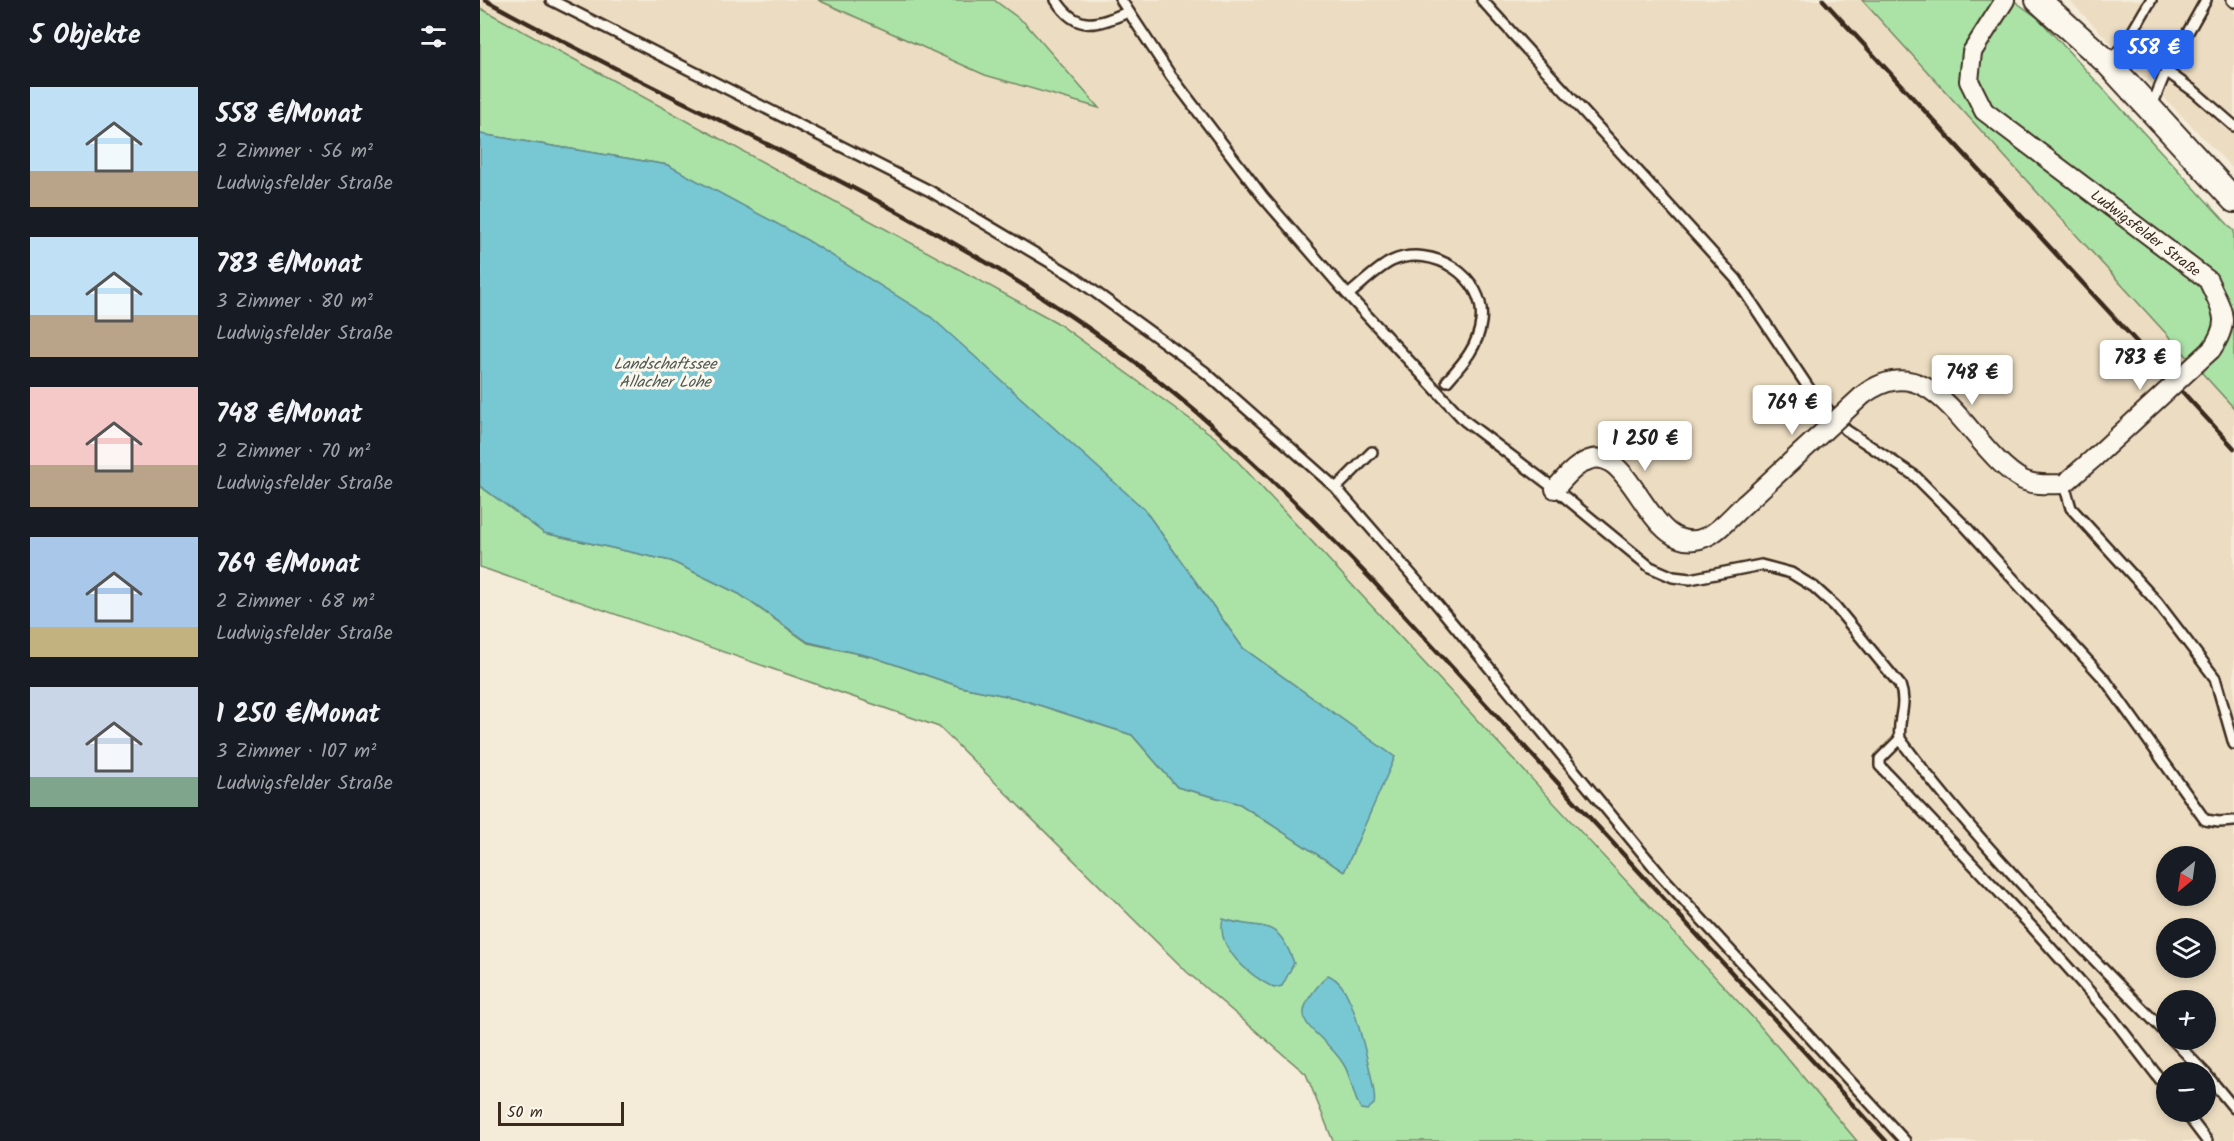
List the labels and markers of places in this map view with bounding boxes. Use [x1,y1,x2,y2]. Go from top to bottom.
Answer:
pin: 558 € [2112,30,2196,81]
pin: 783 € [2098,340,2182,391]
pin: 748 € [1930,355,2014,406]
pin: 769 € [1750,385,1834,436]
pin: 1 250 € [1590,421,1700,472]

